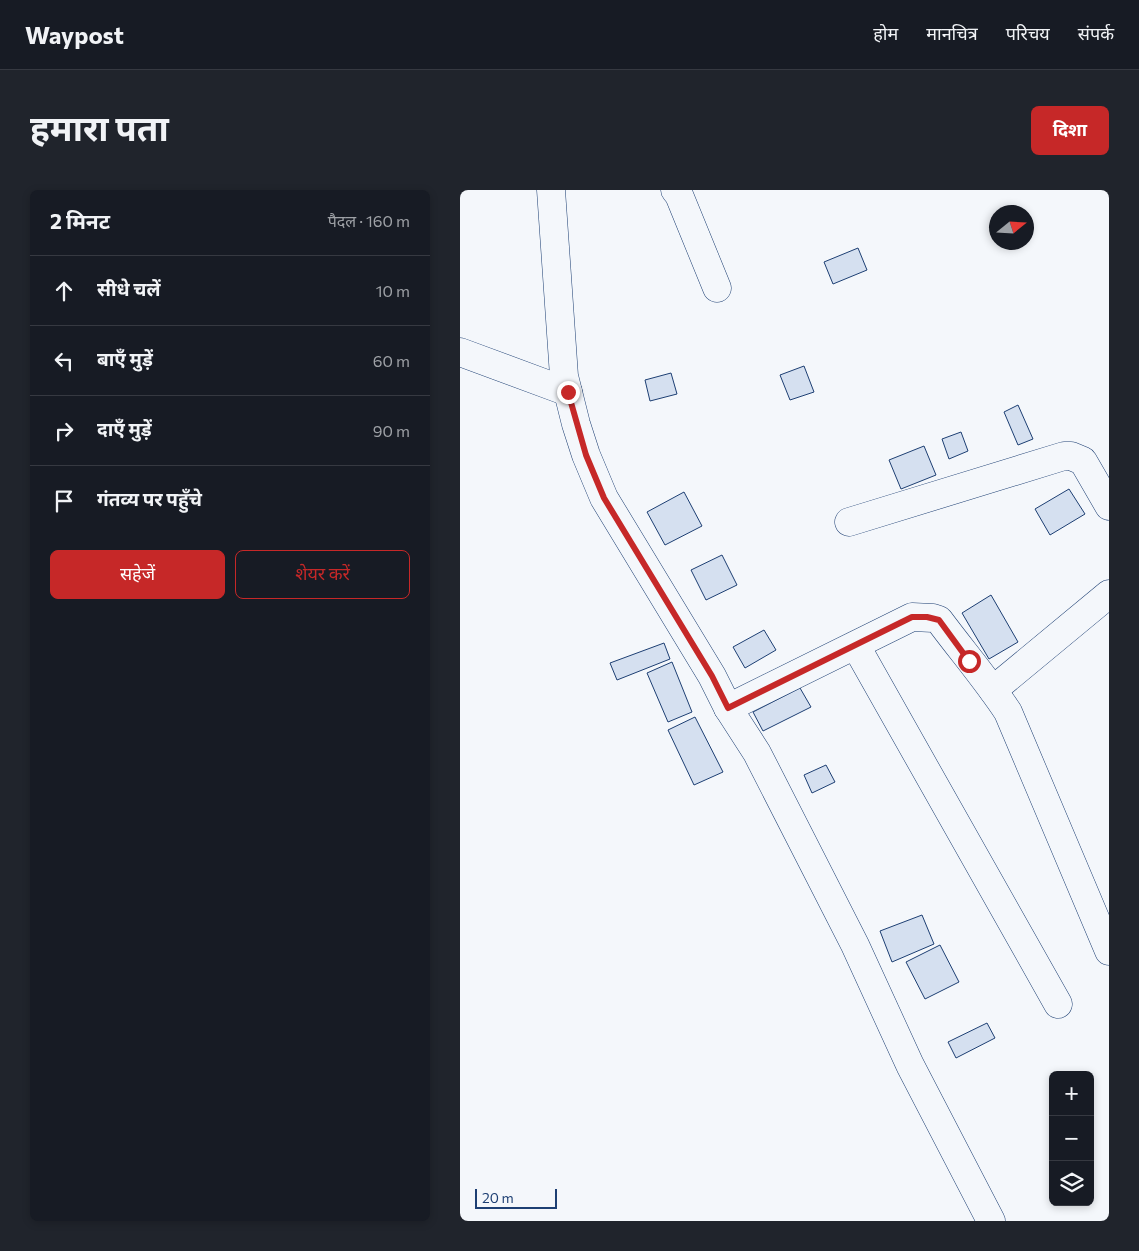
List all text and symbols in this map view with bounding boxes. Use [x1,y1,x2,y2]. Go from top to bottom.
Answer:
text: Waypost [25,20,124,49]
text: होम [873,22,898,44]
text: मानचित्र [926,22,978,44]
text: परिचय [1006,22,1050,44]
text: संपर्क [1078,22,1114,44]
text: हमारा पता [30,105,169,148]
button: दिशा [1031,106,1109,155]
north arrow [989,205,1034,250]
text: 2 मिनट [50,208,110,233]
text: पैदल · 160 m [328,211,410,230]
icon: ahead [50,277,78,305]
text: सीधे चलें [97,277,161,300]
text: 10 m [376,281,410,300]
icon: left [50,347,78,375]
text: बाएँ मुड़ें [97,347,153,370]
text: 60 m [373,351,410,370]
route end [557,381,580,404]
icon: right [50,417,78,445]
text: दाएँ मुड़ें [97,417,152,440]
text: 90 m [373,421,410,440]
icon: arrive [50,487,78,515]
text: गंतव्य पर पहुँचे [97,487,202,510]
button: सहेजें [50,550,225,599]
button: शेयर करें [235,550,410,599]
route start [958,650,981,673]
map controls [1049,1071,1094,1206]
button: + [1049,1071,1094,1116]
button: − [1049,1116,1094,1161]
button: layers [1049,1161,1094,1206]
scale bar [475,1186,558,1209]
text: 20 m [482,1189,514,1206]

